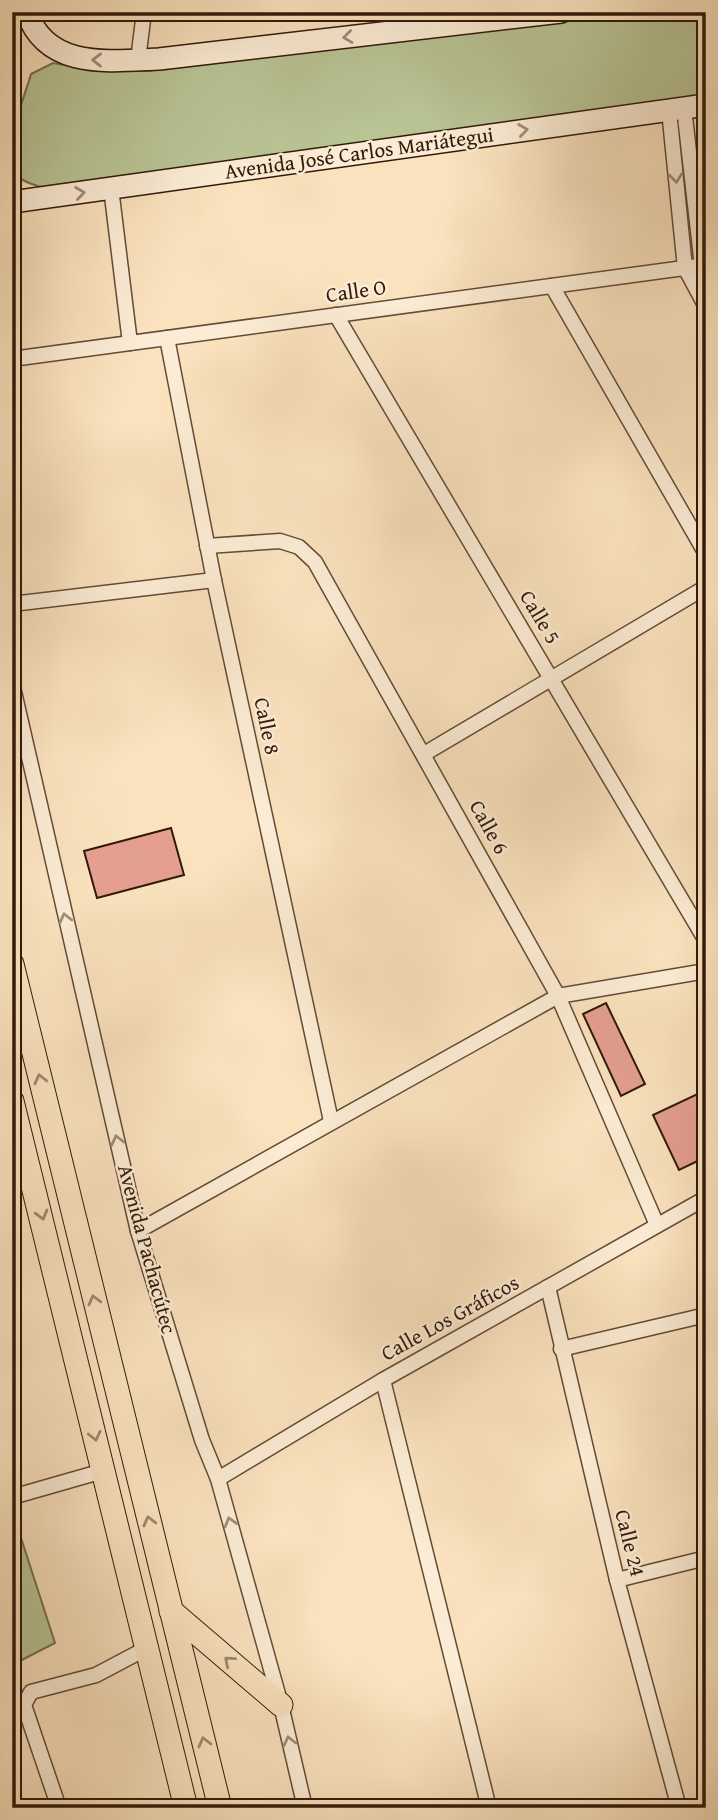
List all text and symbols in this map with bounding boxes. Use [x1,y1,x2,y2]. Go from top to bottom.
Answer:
one-way arrow [342,30,353,45]
one-way arrow [91,52,102,68]
street label: Avenida José Carlos Mariátegui [222,118,495,187]
one-way arrow [518,123,529,138]
one-way arrow [668,173,683,184]
one-way arrow [74,185,86,200]
street label: Calle O [324,271,388,310]
street label: Calle 5 [512,584,569,649]
street label: Calle 8 [246,694,289,757]
street label: Calle 6 [462,794,517,860]
one-way arrow [59,912,73,924]
one-way arrow [34,1073,48,1085]
one-way arrow [111,1134,125,1146]
street label: Avenida Pachacútec [110,1161,185,1337]
one-way arrow [34,1209,48,1221]
street label: Calle Los Gráficos [375,1267,524,1368]
one-way arrow [88,1294,103,1306]
one-way arrow [87,1430,101,1442]
street label: Calle 24 [607,1506,654,1580]
one-way arrow [143,1515,157,1527]
one-way arrow [224,1516,238,1528]
one-way arrow [224,1657,237,1669]
one-way arrow [283,1735,298,1747]
one-way arrow [198,1736,212,1748]

